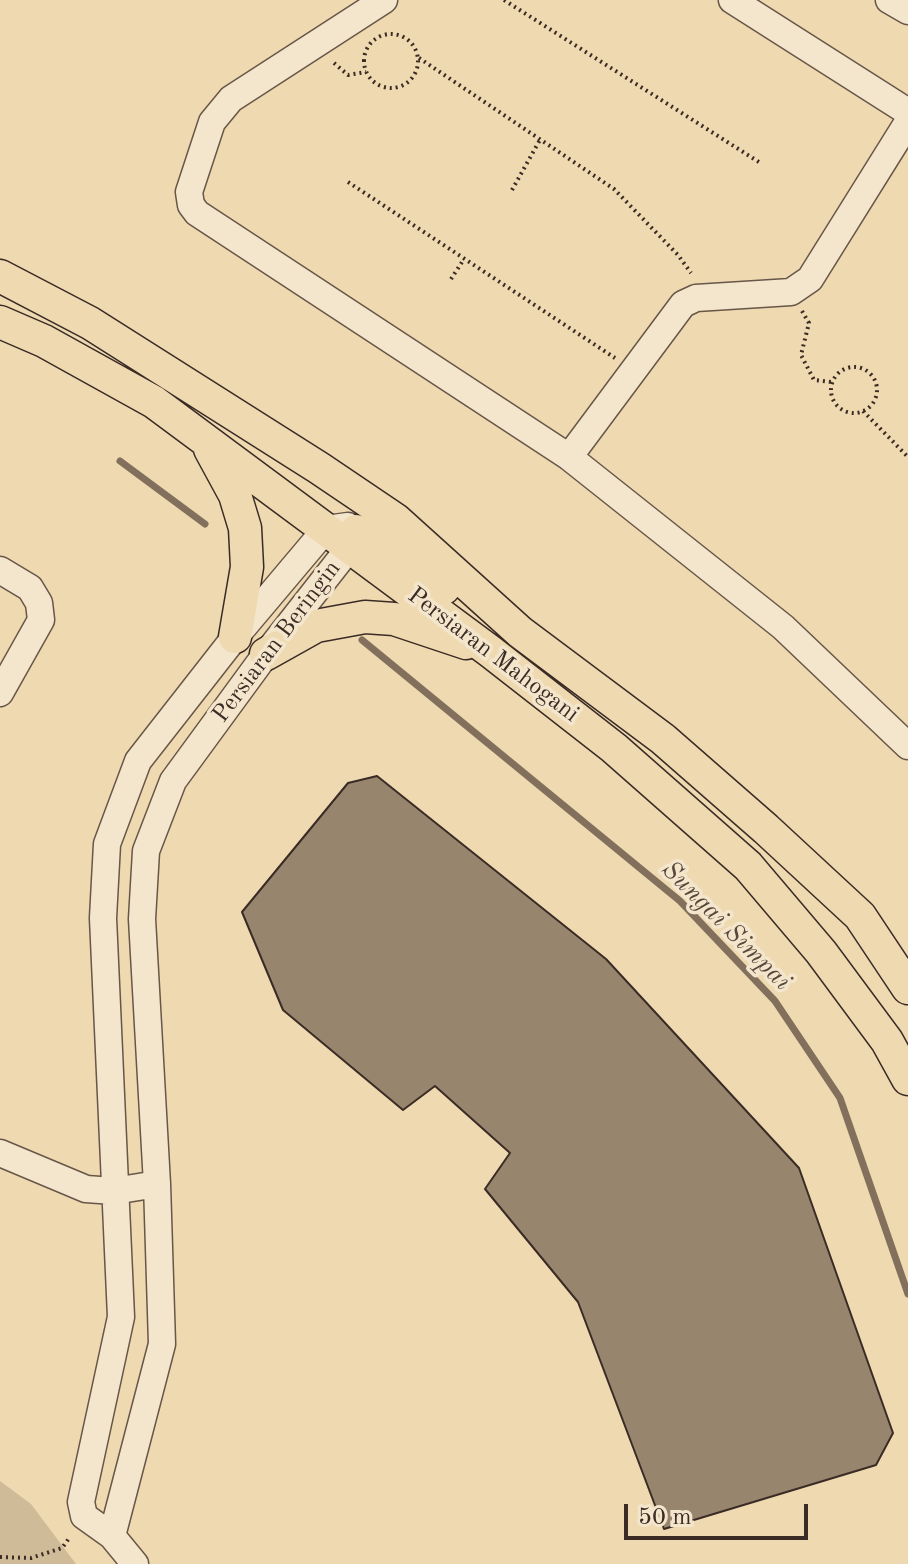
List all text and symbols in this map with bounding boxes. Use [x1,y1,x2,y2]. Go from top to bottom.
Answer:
street label: Persiaran Beringin [207,555,347,729]
street label: Persiaran Mahogani [402,581,584,729]
water label: Sungai Simpai [655,855,797,997]
scale bar [628,1488,812,1538]
text: 50 m [638,1506,692,1530]

